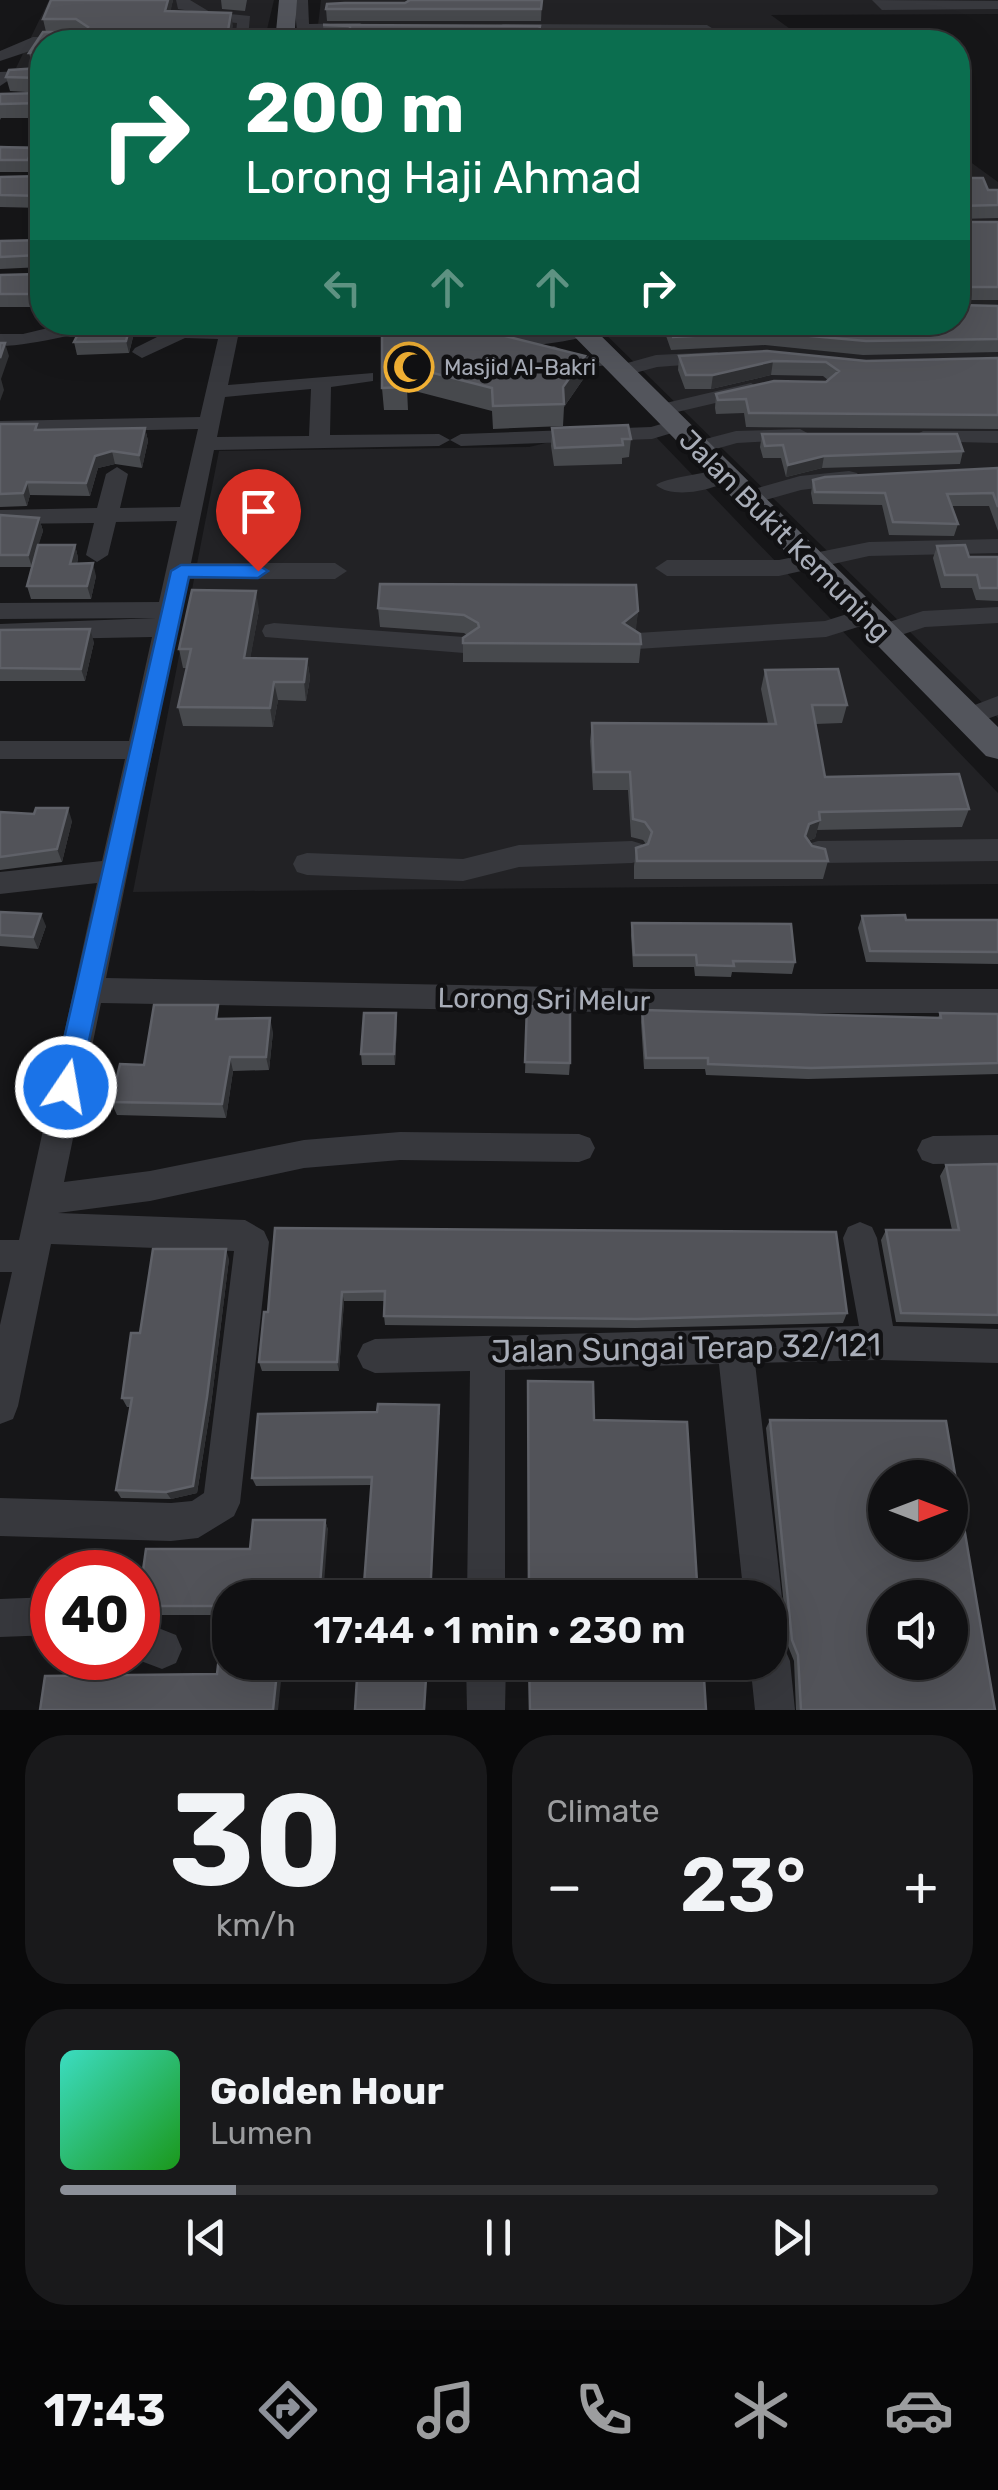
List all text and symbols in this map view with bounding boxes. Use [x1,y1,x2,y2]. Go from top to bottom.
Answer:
text: 200 m [245,67,465,150]
icon: right [80,70,210,200]
text: Lorong Haji Ahmad [245,151,642,204]
icon: left [315,260,370,315]
icon: ahead [420,260,475,315]
icon: ahead [525,260,580,315]
icon: right [630,260,685,315]
mosque icon: Masjid Al-Bakri [383,341,435,393]
place label: Masjid Al-Bakri [444,354,596,381]
street label: Jalan Bukit Kemuning [672,423,897,648]
pin [216,469,301,572]
icon: arrive [231,484,286,539]
street label: Lorong Sri Melur [438,981,651,1018]
position arrow [14,1035,118,1139]
street label: Jalan Sungai Terap 32/121 [491,1326,881,1370]
north arrow [868,1460,968,1560]
map controls [868,1460,968,1680]
speed limit sign: 40 [30,1550,160,1680]
button: sound [868,1580,968,1680]
text: 17:44 · 1 min · 230 m [313,1607,686,1653]
text: 30 [169,1763,343,1918]
text: Climate [547,1792,660,1830]
text: 23° [680,1841,806,1930]
text: − [547,1854,582,1919]
text: + [904,1854,938,1919]
text: km/h [216,1906,296,1944]
text: Golden Hour [210,2068,444,2114]
text: Lumen [210,2114,313,2152]
icon: previous [179,2210,234,2265]
icon: pause [471,2210,526,2265]
icon: next [764,2210,819,2265]
icon: directions [253,2375,323,2445]
icon: music [411,2375,481,2445]
icon: phone [569,2375,639,2445]
icon: climate [726,2375,796,2445]
icon: car [884,2375,954,2445]
text: 17:43 [44,2384,166,2437]

